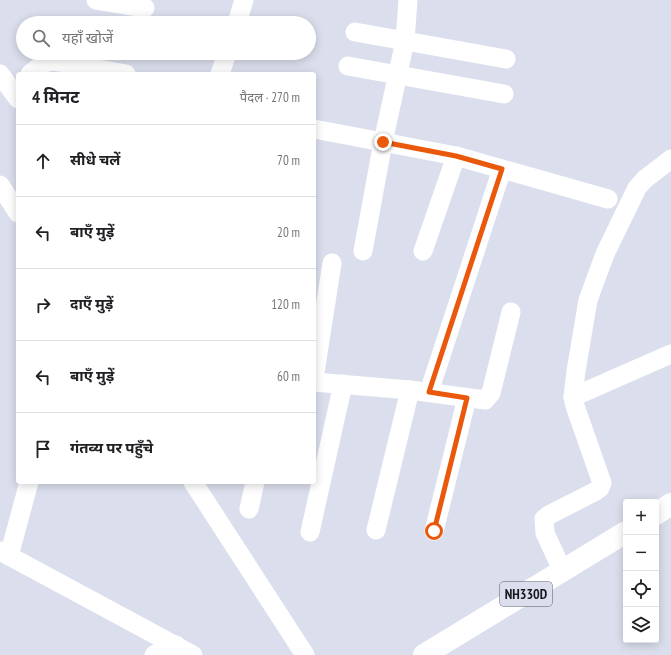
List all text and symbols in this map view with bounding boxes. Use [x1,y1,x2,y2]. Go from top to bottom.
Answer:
search box [16,16,316,60]
icon: search [30,27,52,49]
text: यहाँ खोजें [62,28,113,47]
text: 4 मिनट [32,86,79,108]
text: पैदल · 270 m [240,89,300,106]
route end [374,133,392,151]
icon: ahead [32,150,54,172]
text: सीधे चलें [70,150,120,169]
text: 70 m [277,152,300,169]
icon: left [32,222,54,244]
text: बाएँ मुड़ें [70,222,114,241]
text: 20 m [277,224,300,241]
icon: right [32,294,54,316]
text: दाएँ मुड़ें [70,294,113,313]
text: 120 m [271,296,300,313]
icon: left [32,366,54,388]
text: बाएँ मुड़ें [70,366,114,385]
text: 60 m [277,368,300,385]
icon: arrive [32,438,54,460]
text: गंतव्य पर पहुँचे [70,438,153,457]
map controls [623,499,659,643]
button: + [623,499,659,535]
route start [425,522,443,540]
button: − [623,535,659,571]
button: locate [623,571,659,607]
road number: NH330D [500,582,552,606]
button: layers [623,607,659,643]

